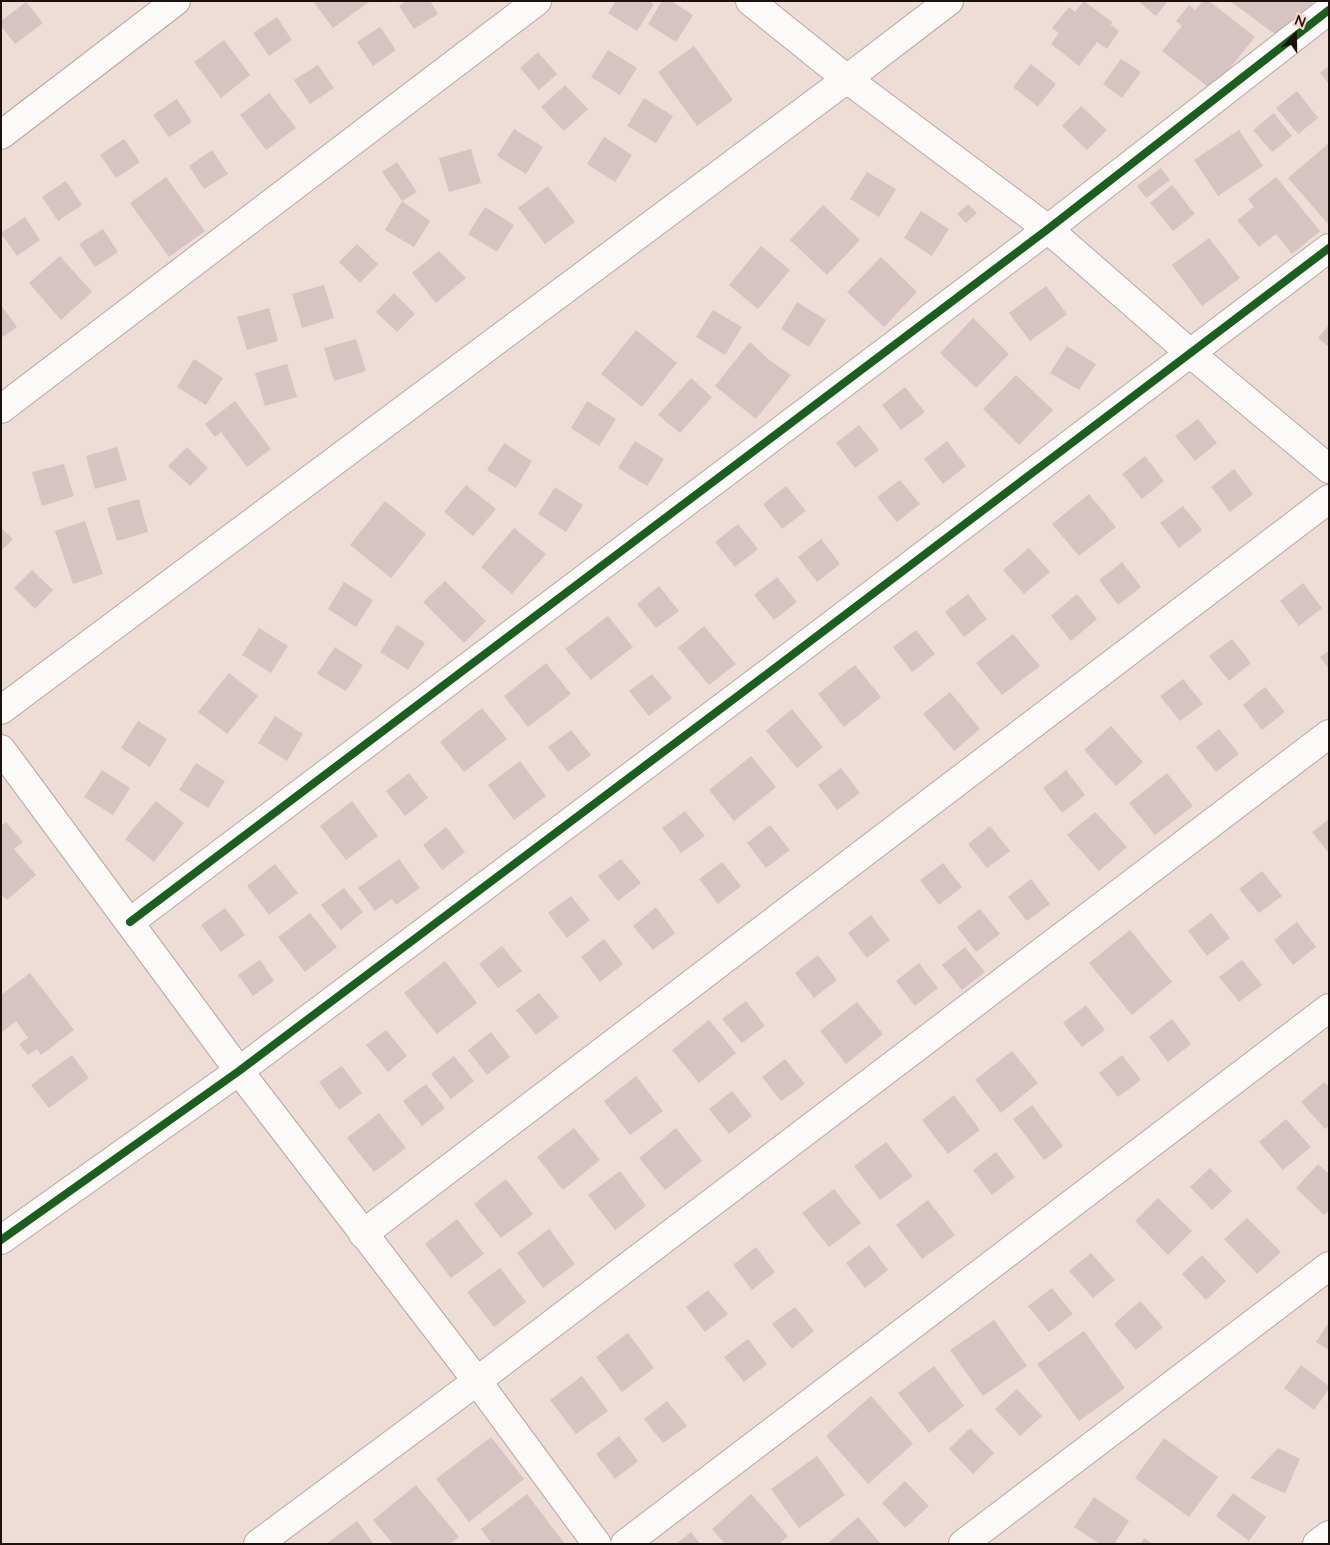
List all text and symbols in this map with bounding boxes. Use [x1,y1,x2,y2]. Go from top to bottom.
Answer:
north arrow [1270,10,1320,60]
text: N [1292,11,1309,30]

